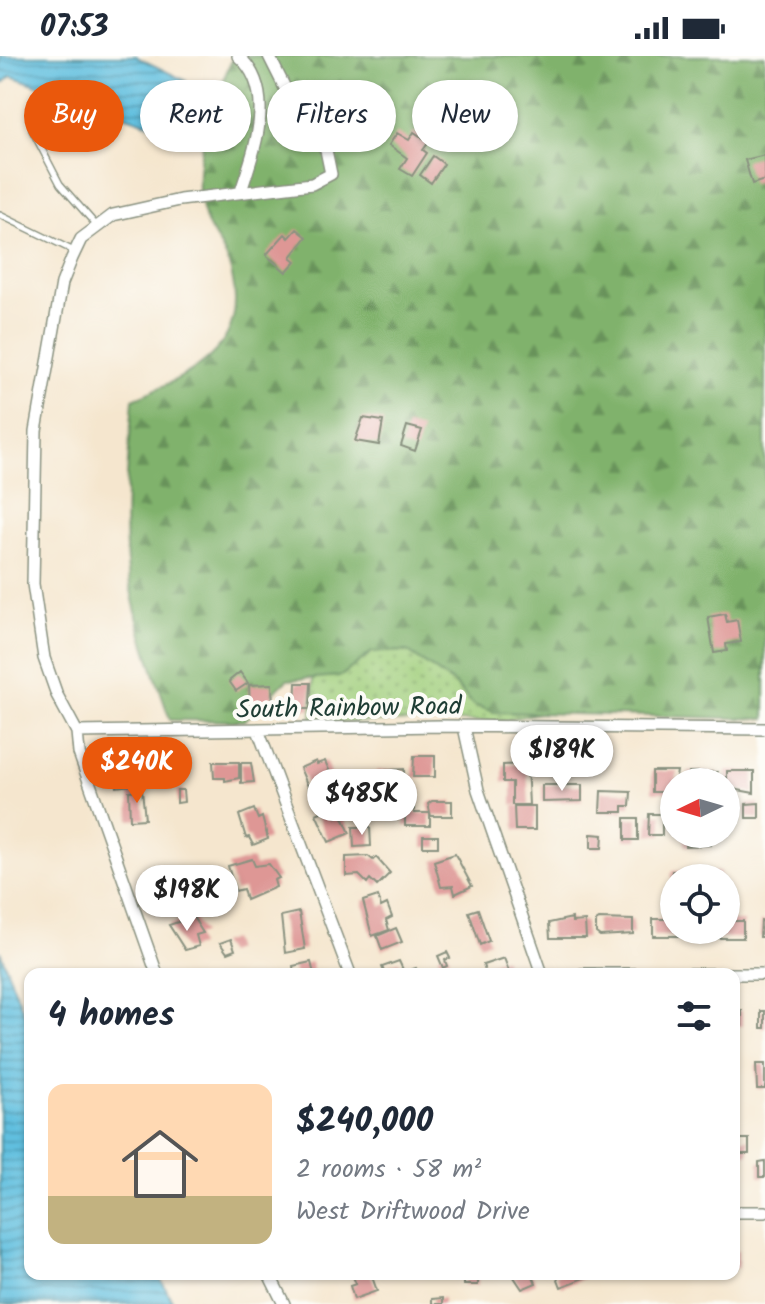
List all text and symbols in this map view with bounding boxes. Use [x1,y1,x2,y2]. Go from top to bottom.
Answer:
text: 07:53 [40,4,109,52]
chip: Buy [24,80,124,152]
chip: Rent [140,80,251,152]
chip: Filters [267,80,396,152]
chip: New [412,80,518,152]
street label: South Rainbow Road [236,686,463,732]
pin: $189K [506,725,618,793]
text: $189K [528,730,596,772]
pin: $240K [81,737,193,805]
text: $240K [100,742,174,784]
north arrow [660,768,740,848]
map controls [660,768,740,944]
pin: $485K [306,769,418,837]
text: $485K [325,774,399,816]
button: locate [660,864,740,944]
pin: $198K [131,865,243,933]
text: $198K [153,870,221,912]
text: 4 homes [48,989,175,1043]
icon: filters [672,994,716,1038]
text: $240,000 [296,1095,433,1149]
icon: home [112,1116,208,1212]
text: 2 rooms · 58 m² [296,1149,481,1191]
text: West Driftwood Drive [296,1191,530,1233]

